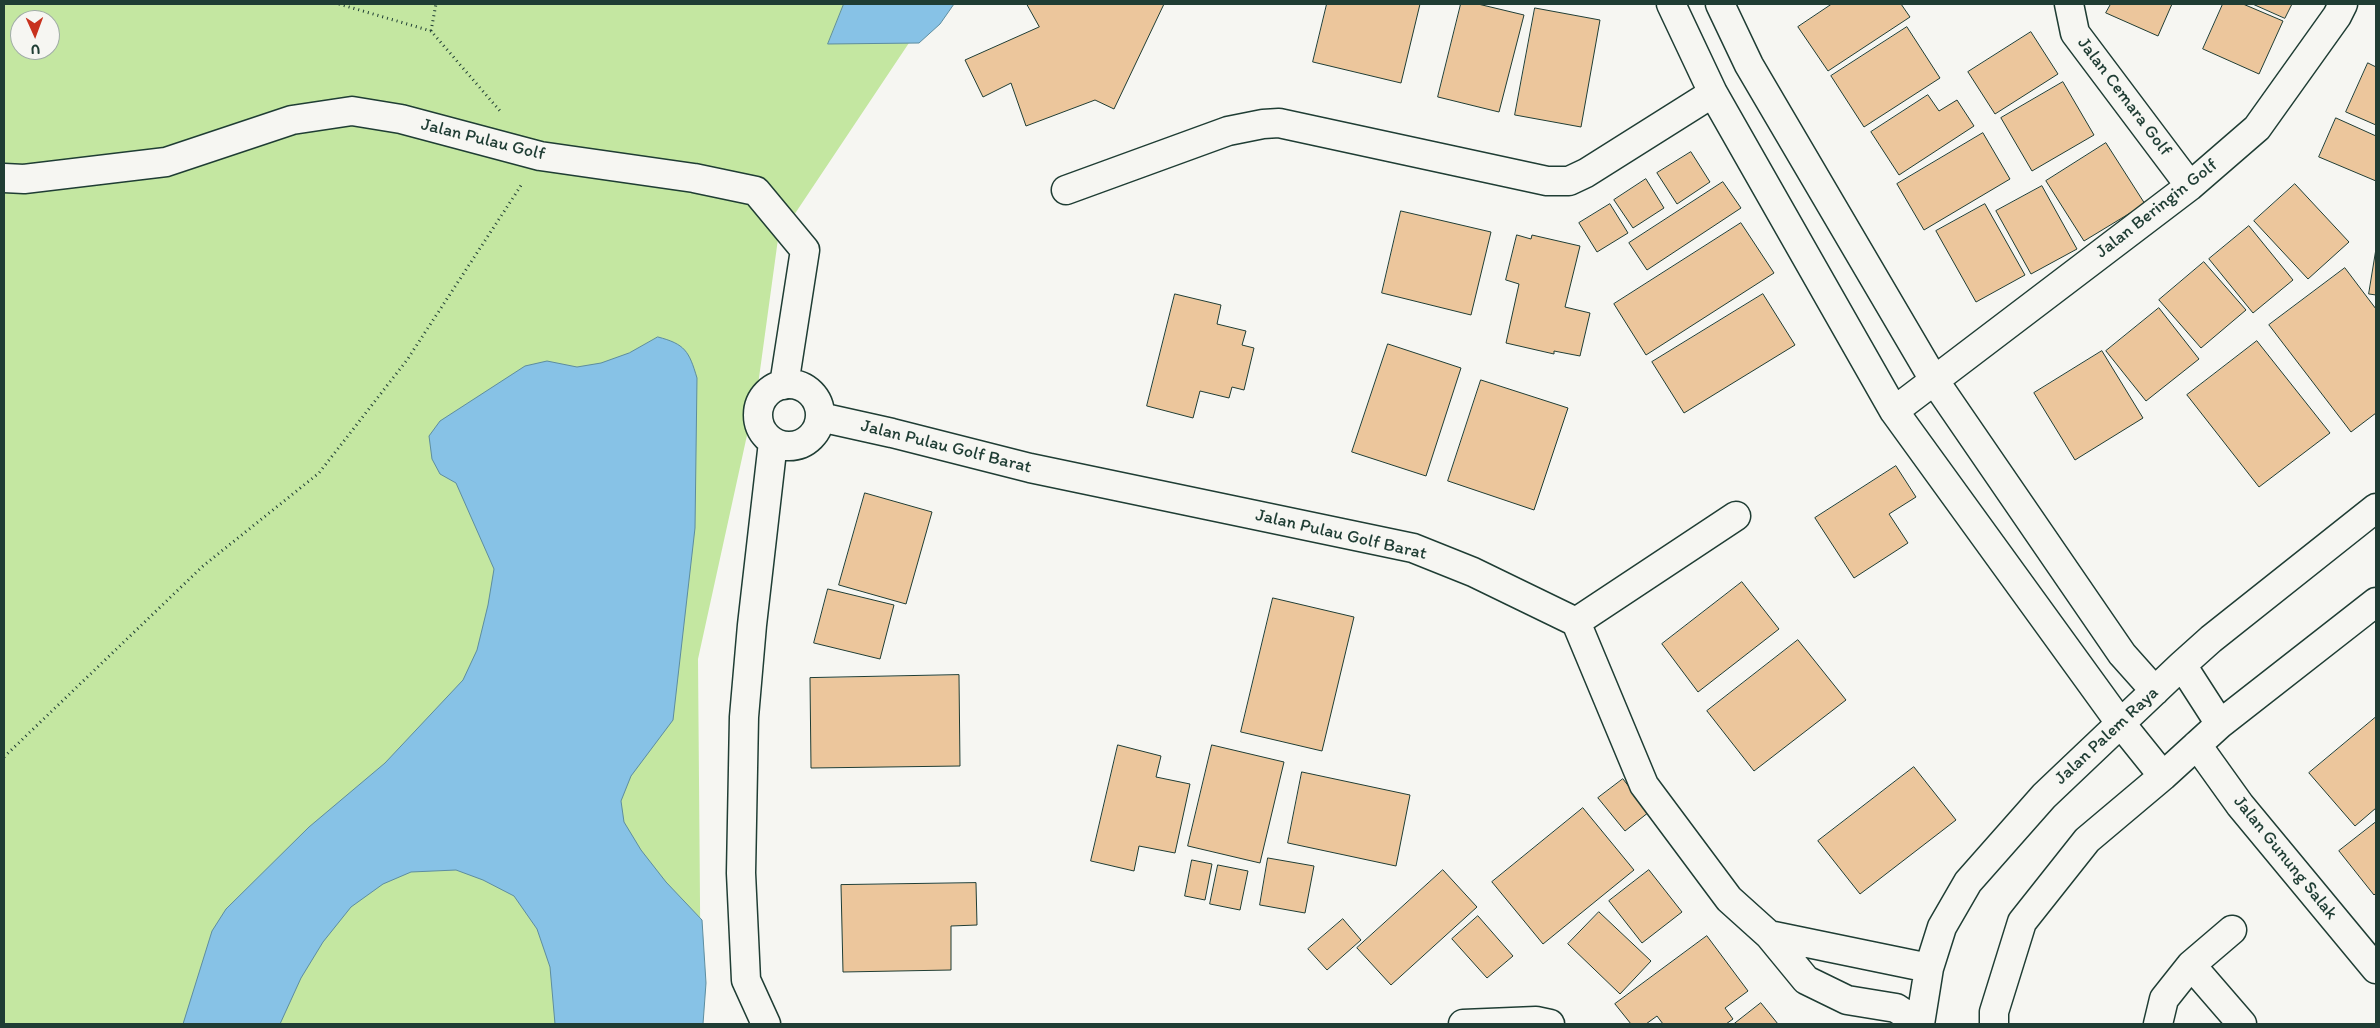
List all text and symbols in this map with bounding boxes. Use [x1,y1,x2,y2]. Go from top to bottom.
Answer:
north arrow [10,10,60,60]
street label: Jalan Cemara Golf [2072,33,2176,161]
text: U [31,41,40,58]
street label: Jalan Pulau Golf [419,114,547,166]
street label: Jalan Beringin Golf [2092,155,2222,263]
street label: Jalan Pulau Golf Barat [859,415,1033,479]
street label: Jalan Pulau Golf Barat [1253,505,1429,565]
street label: Jalan Palem Raya [2051,682,2163,790]
street label: Jalan Gunung Salak [2228,792,2342,924]

